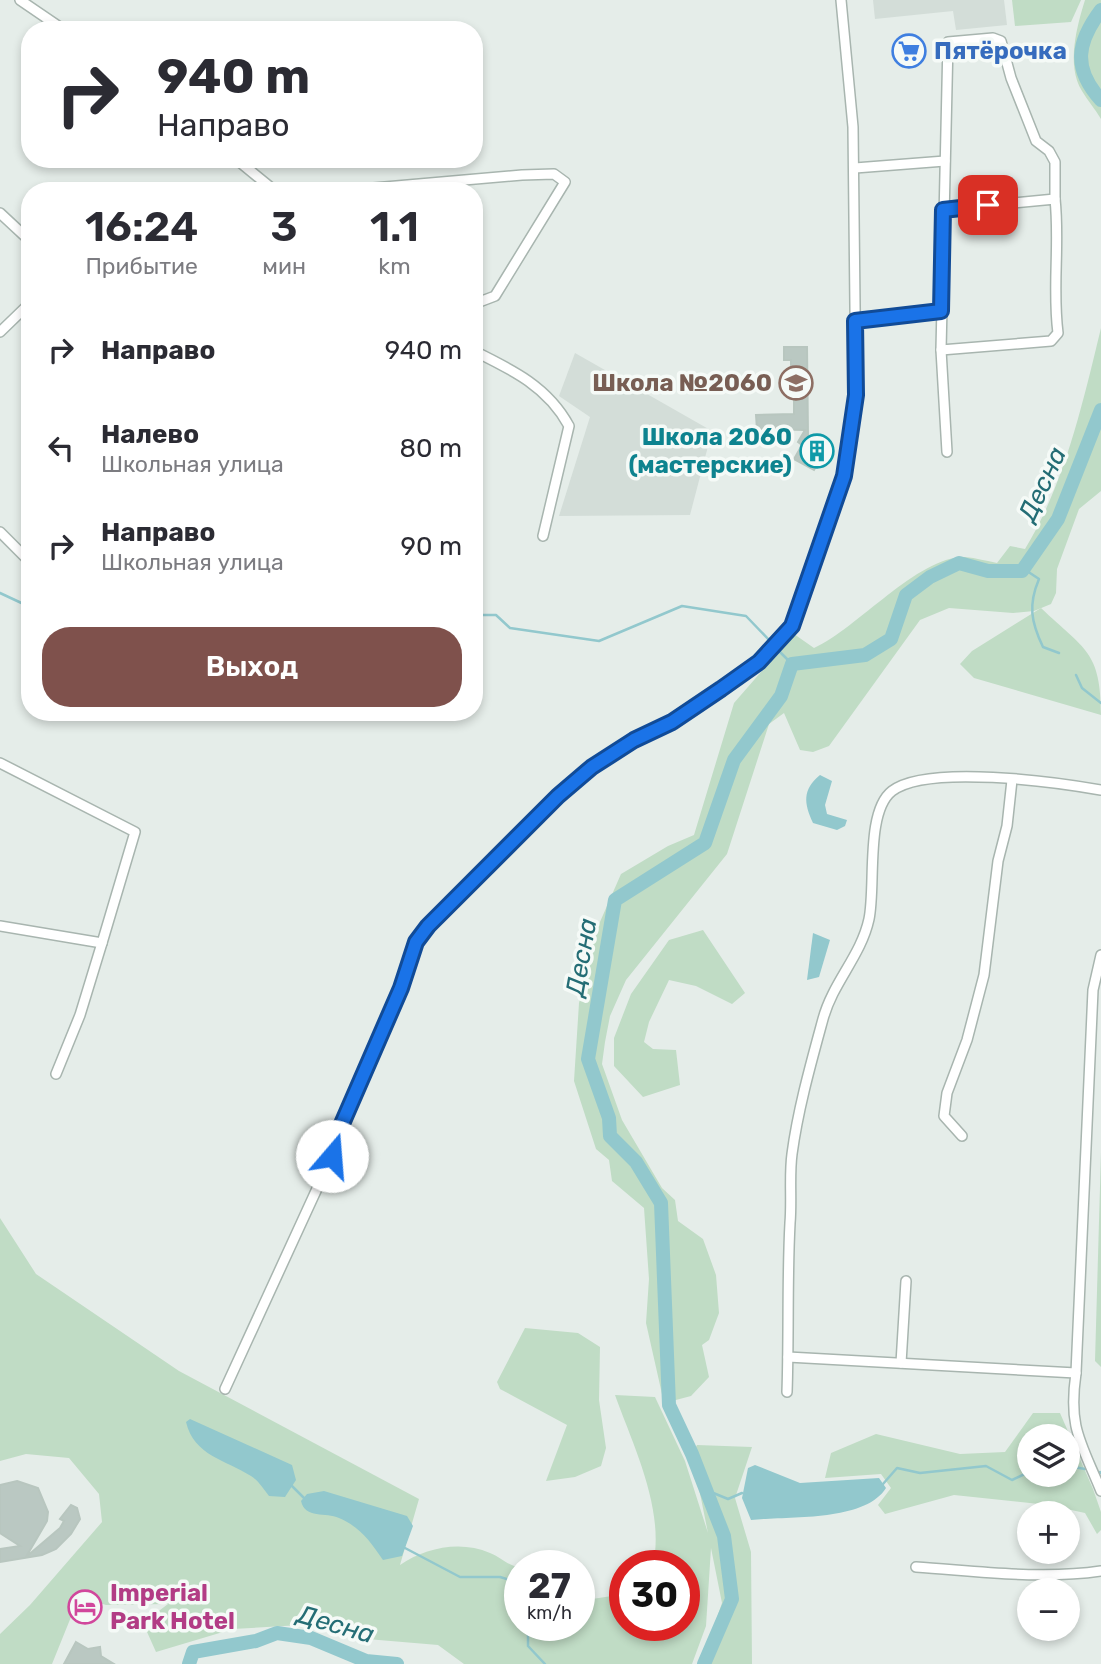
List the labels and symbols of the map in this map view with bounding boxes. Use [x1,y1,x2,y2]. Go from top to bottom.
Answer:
supermarket icon: Пятёрочка [890,32,928,70]
place label: Пятёрочка [934,37,1067,65]
pin [958,175,1018,235]
school or university icon: Школа №2060 [777,364,815,402]
place label: Школа №2060 [592,369,772,397]
place label: Школа 2060 (мастерские) [629,423,792,479]
building icon: Школа 2060 (мастерские) [798,432,836,470]
water label: Десна [1011,442,1073,528]
water label: Десна [559,916,604,1000]
position arrow [295,1119,369,1193]
speed limit sign: 30 [609,1550,700,1641]
place label: Imperial Park Hotel [110,1579,235,1635]
hotel icon: Imperial Park Hotel [66,1588,104,1626]
water label: Десна [292,1598,378,1650]

